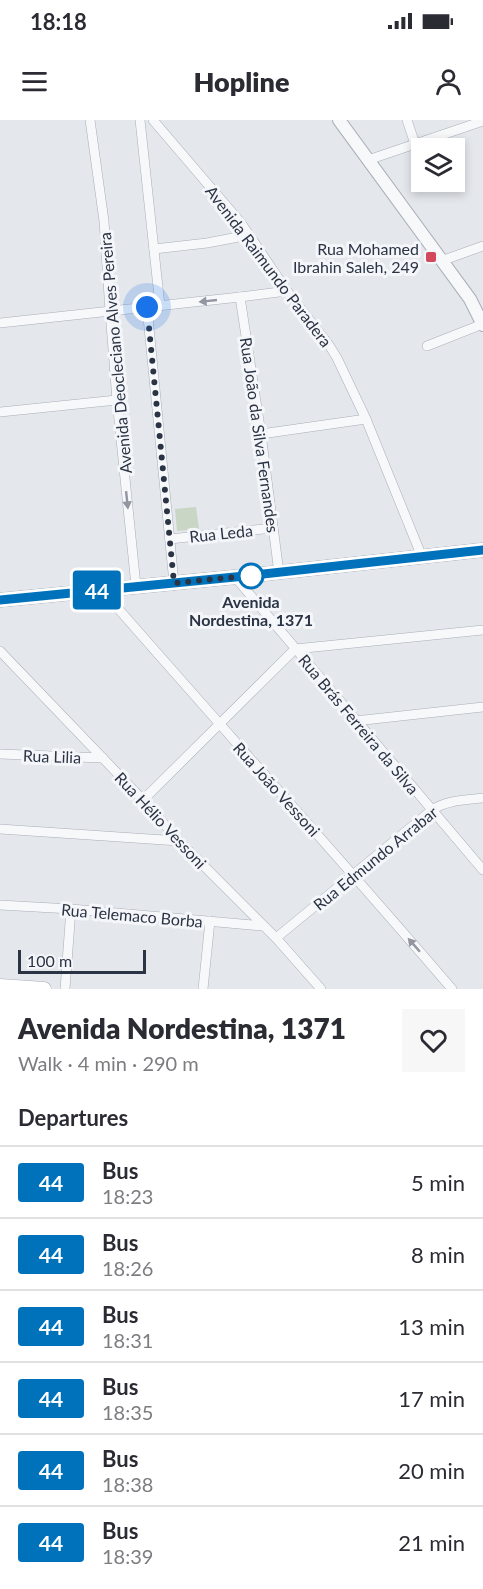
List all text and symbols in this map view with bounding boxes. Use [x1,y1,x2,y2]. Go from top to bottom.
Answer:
text: 18:18 [30,8,87,35]
icon: menu [18,65,51,98]
text: Hopline [194,65,289,98]
icon: person [432,65,465,98]
map controls [411,138,465,192]
button: layers [411,138,465,192]
street label: Avenida Raimundo Paradera [202,181,336,351]
street label: Avenida Deocleciano Alves Pereira [95,232,135,474]
place label: Rua Mohamed Ibrahin Saleh, 249 [293,239,419,276]
marker: Rua Mohamed Ibrahin Saleh, 249 [424,250,438,264]
your location [132,292,162,322]
one-way arrow [198,296,217,305]
street label: Rua João da Silva Fernandes [237,336,283,534]
one-way arrow [122,491,132,510]
street label: Rua Leda [188,520,254,546]
marker: Avenida Nordestina, 1371 [238,563,264,589]
line badge: 44 [70,570,124,610]
text: 44 [85,578,109,603]
place label: Avenida Nordestina, 1371 [189,592,313,629]
street label: Rua Brás Ferreira da Silva [295,650,423,798]
street label: Rua João Vessoni [230,738,324,840]
street label: Rua Lilia [23,745,81,767]
street label: Rua Hélio Vessoni [111,768,211,872]
street label: Rua Edmundo Arrabar [309,802,441,914]
street label: Rua Telemaco Borba [60,899,204,931]
one-way arrow [408,938,421,953]
scale bar [18,947,146,974]
text: 100 m [27,951,72,970]
button: heart [402,1009,465,1072]
text: Avenida Nordestina, 1371 [18,1011,346,1045]
text: Walk · 4 min · 290 m [18,1051,199,1075]
text: Departures [18,1104,128,1131]
text: Bus [102,1157,138,1184]
text: 5 min [411,1169,465,1196]
text: 44 [39,1170,63,1195]
text: 18:23 [102,1184,153,1208]
text: Bus [102,1229,138,1256]
text: 8 min [411,1241,465,1268]
text: 44 [39,1242,63,1267]
text: 18:26 [102,1256,153,1280]
text: Bus [102,1301,138,1328]
text: 13 min [398,1313,465,1340]
text: 44 [39,1314,63,1339]
text: 18:31 [102,1328,153,1352]
text: Bus [102,1373,138,1400]
text: 17 min [398,1385,465,1412]
text: 44 [39,1386,63,1411]
text: 18:35 [102,1400,153,1424]
text: Bus [102,1445,138,1472]
text: 20 min [398,1457,465,1484]
text: 44 [39,1458,63,1483]
text: 18:38 [102,1472,153,1496]
text: Bus [102,1517,138,1544]
text: 21 min [398,1529,465,1556]
text: 44 [39,1530,63,1555]
text: 18:39 [102,1544,153,1568]

